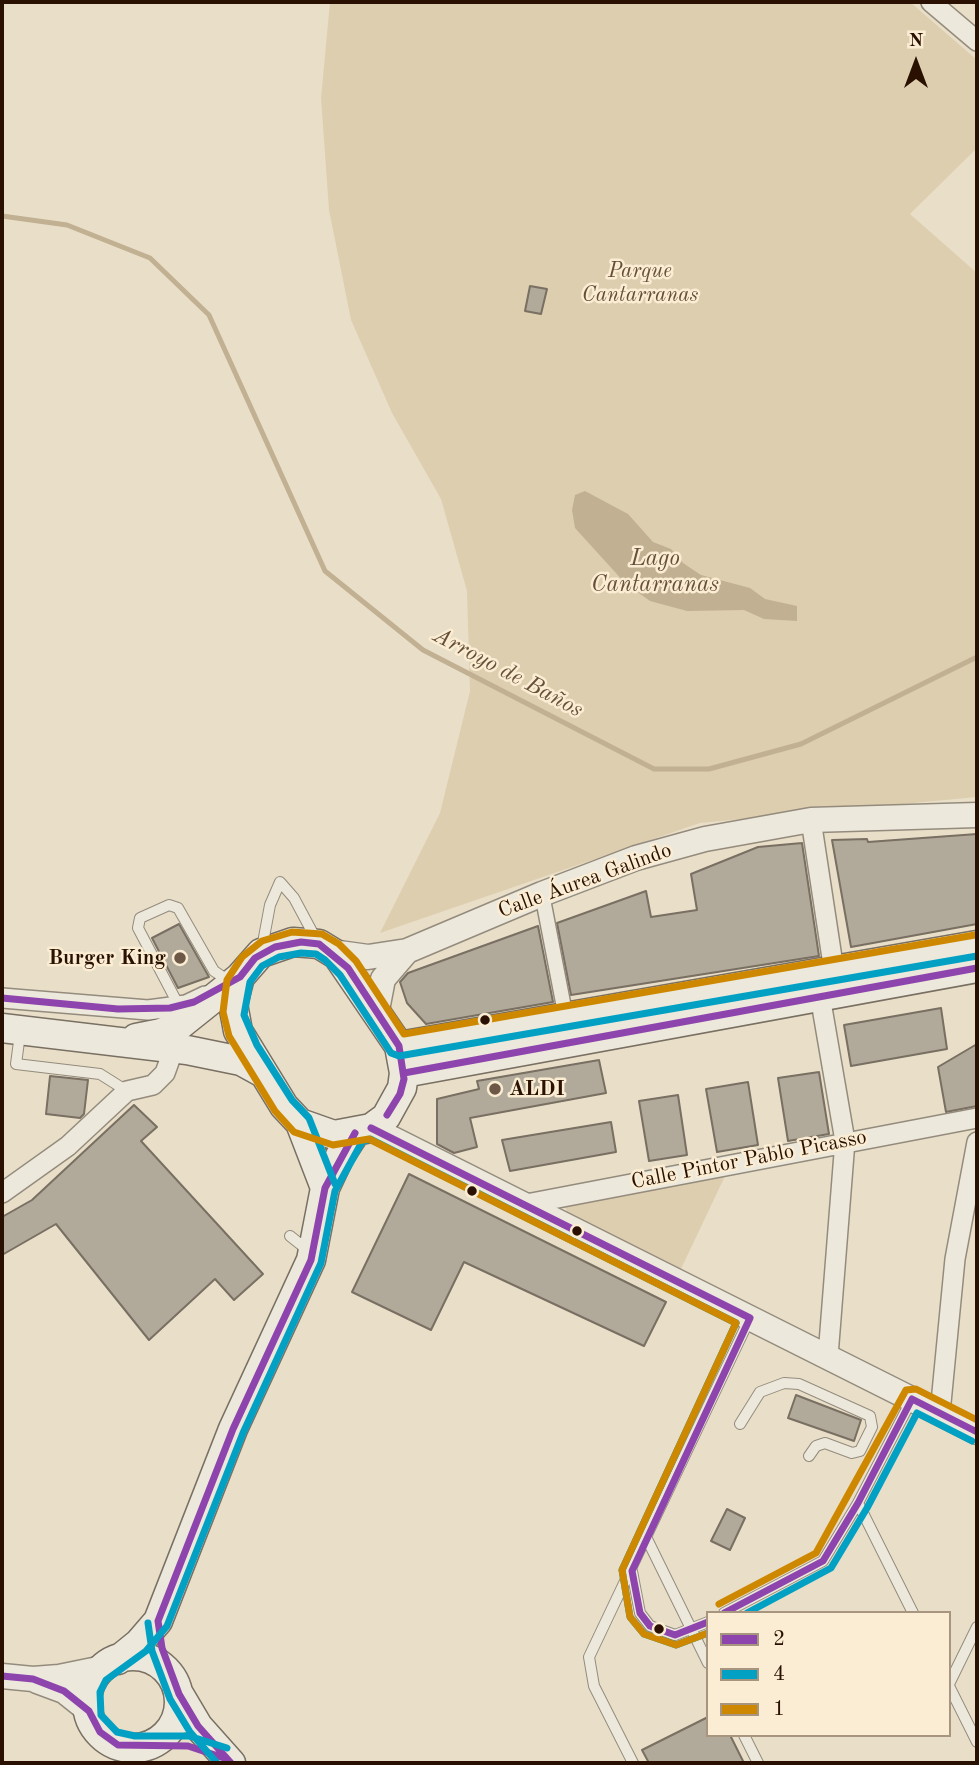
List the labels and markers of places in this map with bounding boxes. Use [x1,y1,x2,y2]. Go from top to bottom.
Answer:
place label: Burger King [48,945,166,971]
marker: Burger King [172,950,188,966]
unlabelled marker [478,1013,492,1027]
place label: ALDI [509,1076,565,1102]
marker: ALDI [487,1081,503,1097]
unlabelled marker [465,1184,479,1198]
unlabelled marker [570,1224,584,1238]
unlabelled marker [652,1622,666,1636]

